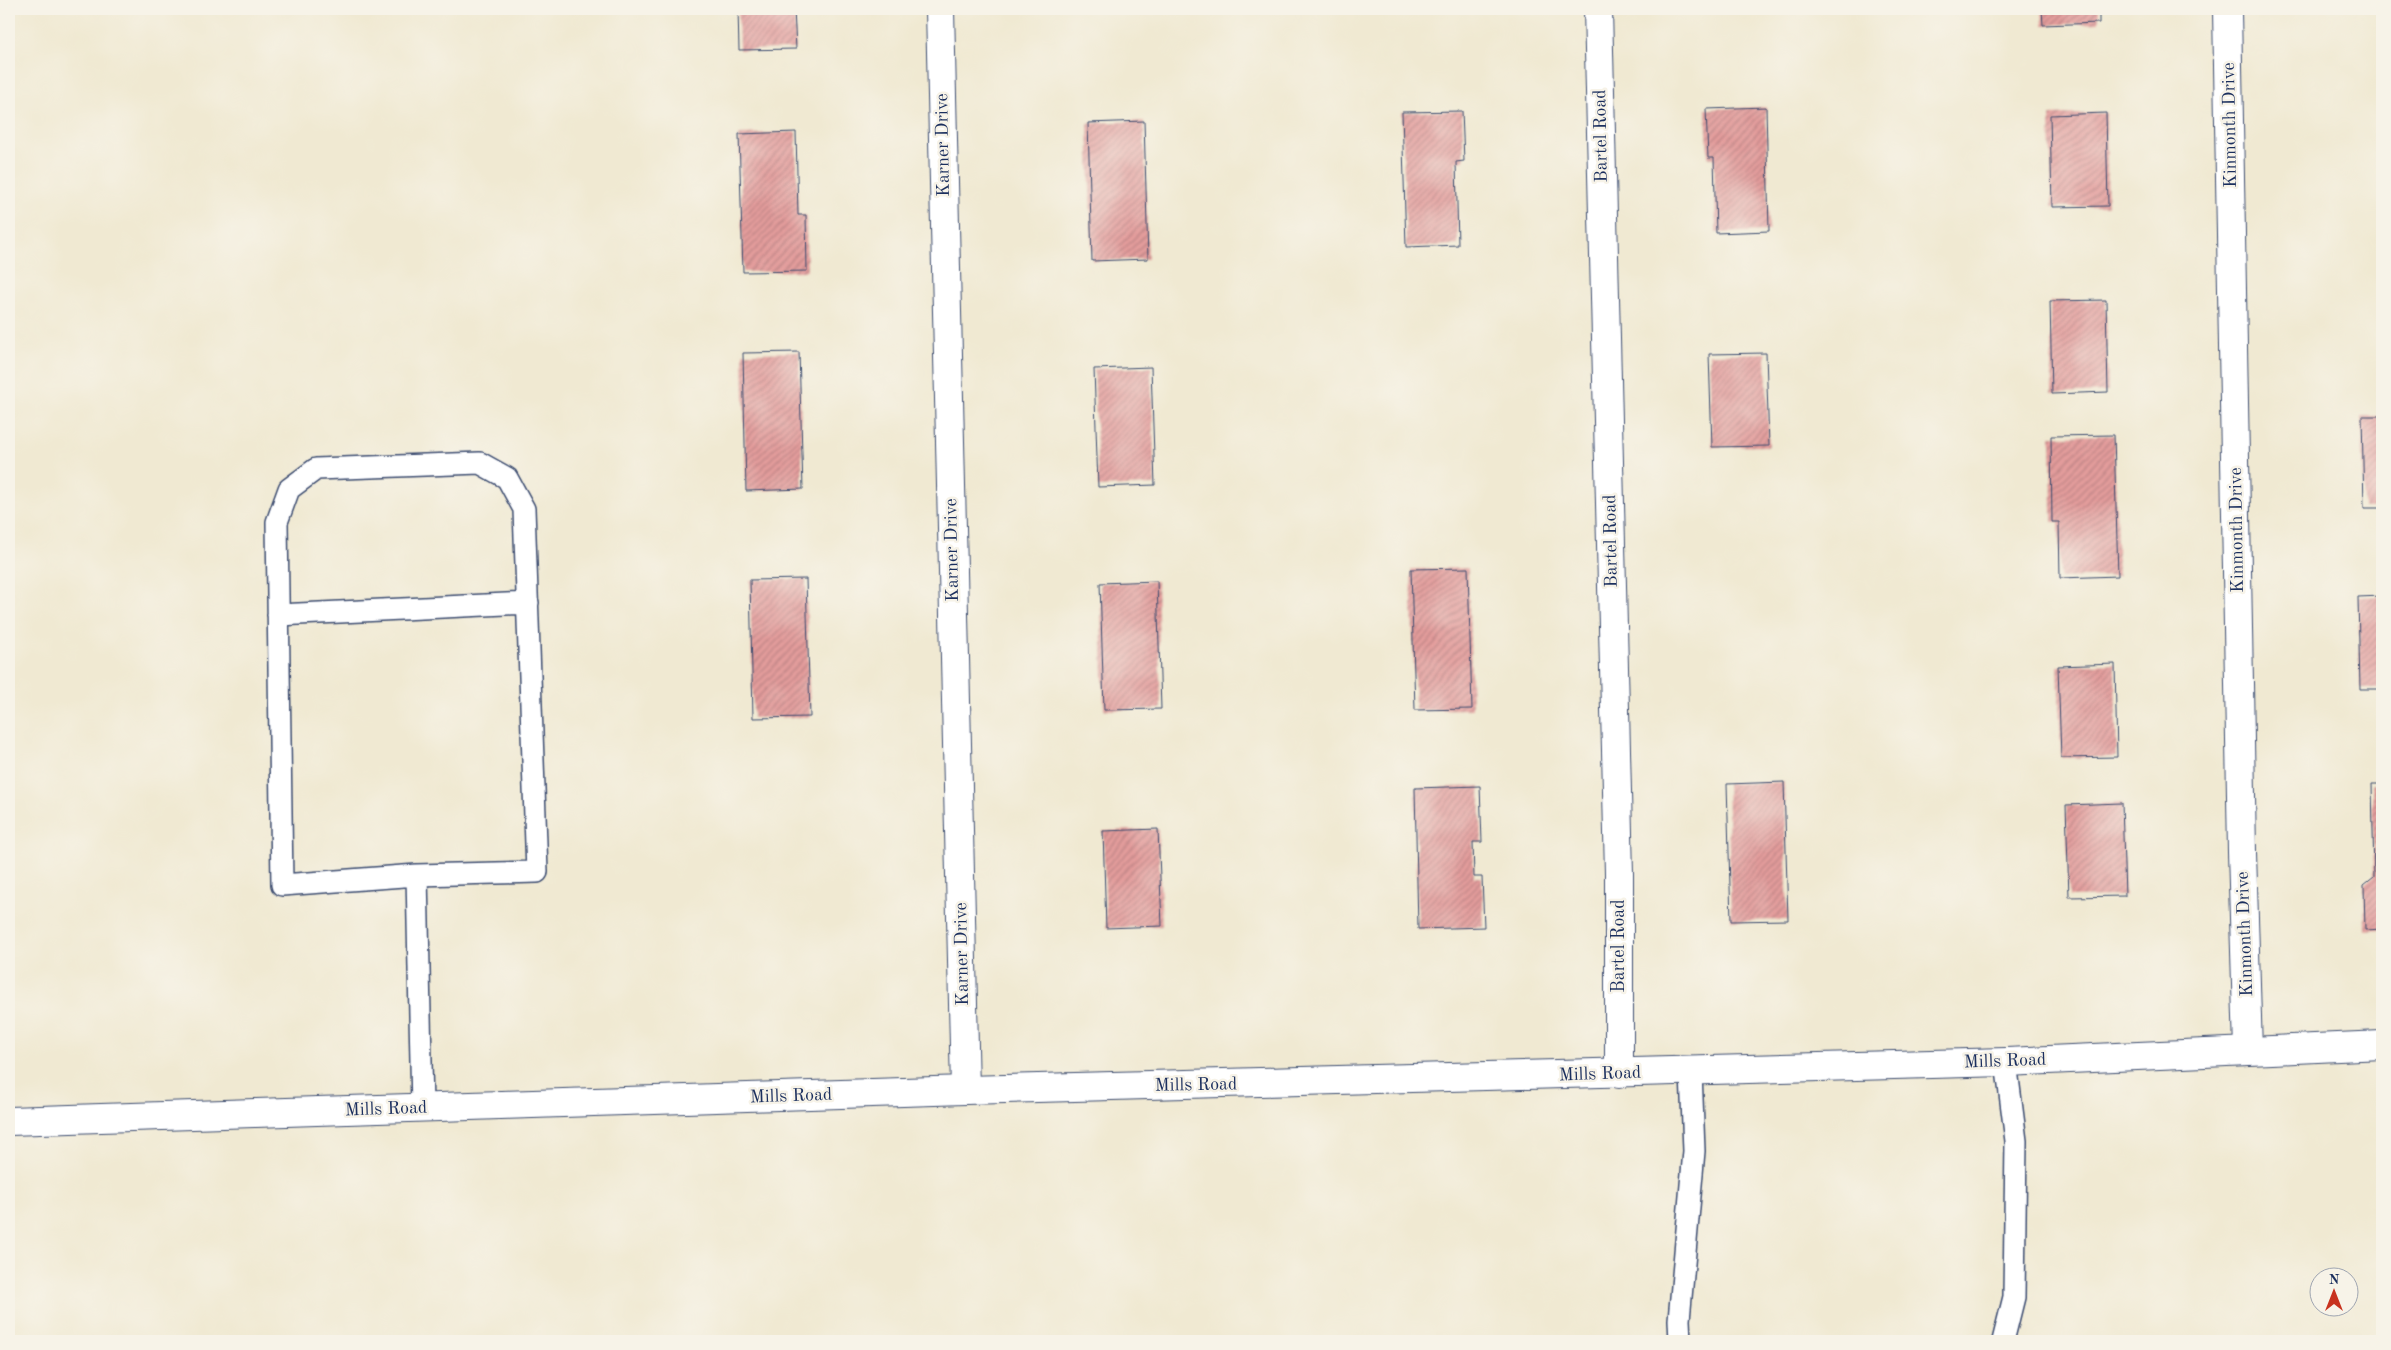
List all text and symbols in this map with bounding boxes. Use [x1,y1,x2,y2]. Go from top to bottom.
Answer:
street label: Kinmonth Drive [2220,62,2240,188]
street label: Bartel Road [1591,89,1611,183]
street label: Karner Drive [933,93,953,197]
street label: Kinmonth Drive [2227,467,2247,593]
street label: Bartel Road [1601,494,1621,588]
street label: Karner Drive [942,498,962,602]
street label: Kinmonth Drive [2234,871,2256,997]
street label: Bartel Road [1610,899,1628,993]
street label: Karner Drive [952,902,972,1006]
street label: Mills Road [1963,1051,2047,1071]
street label: Mills Road [1558,1064,1642,1084]
street label: Mills Road [1155,1075,1237,1095]
street label: Mills Road [749,1086,833,1106]
street label: Mills Road [344,1099,428,1119]
north arrow [2308,1268,2358,1318]
text: N [2329,1273,2340,1287]

